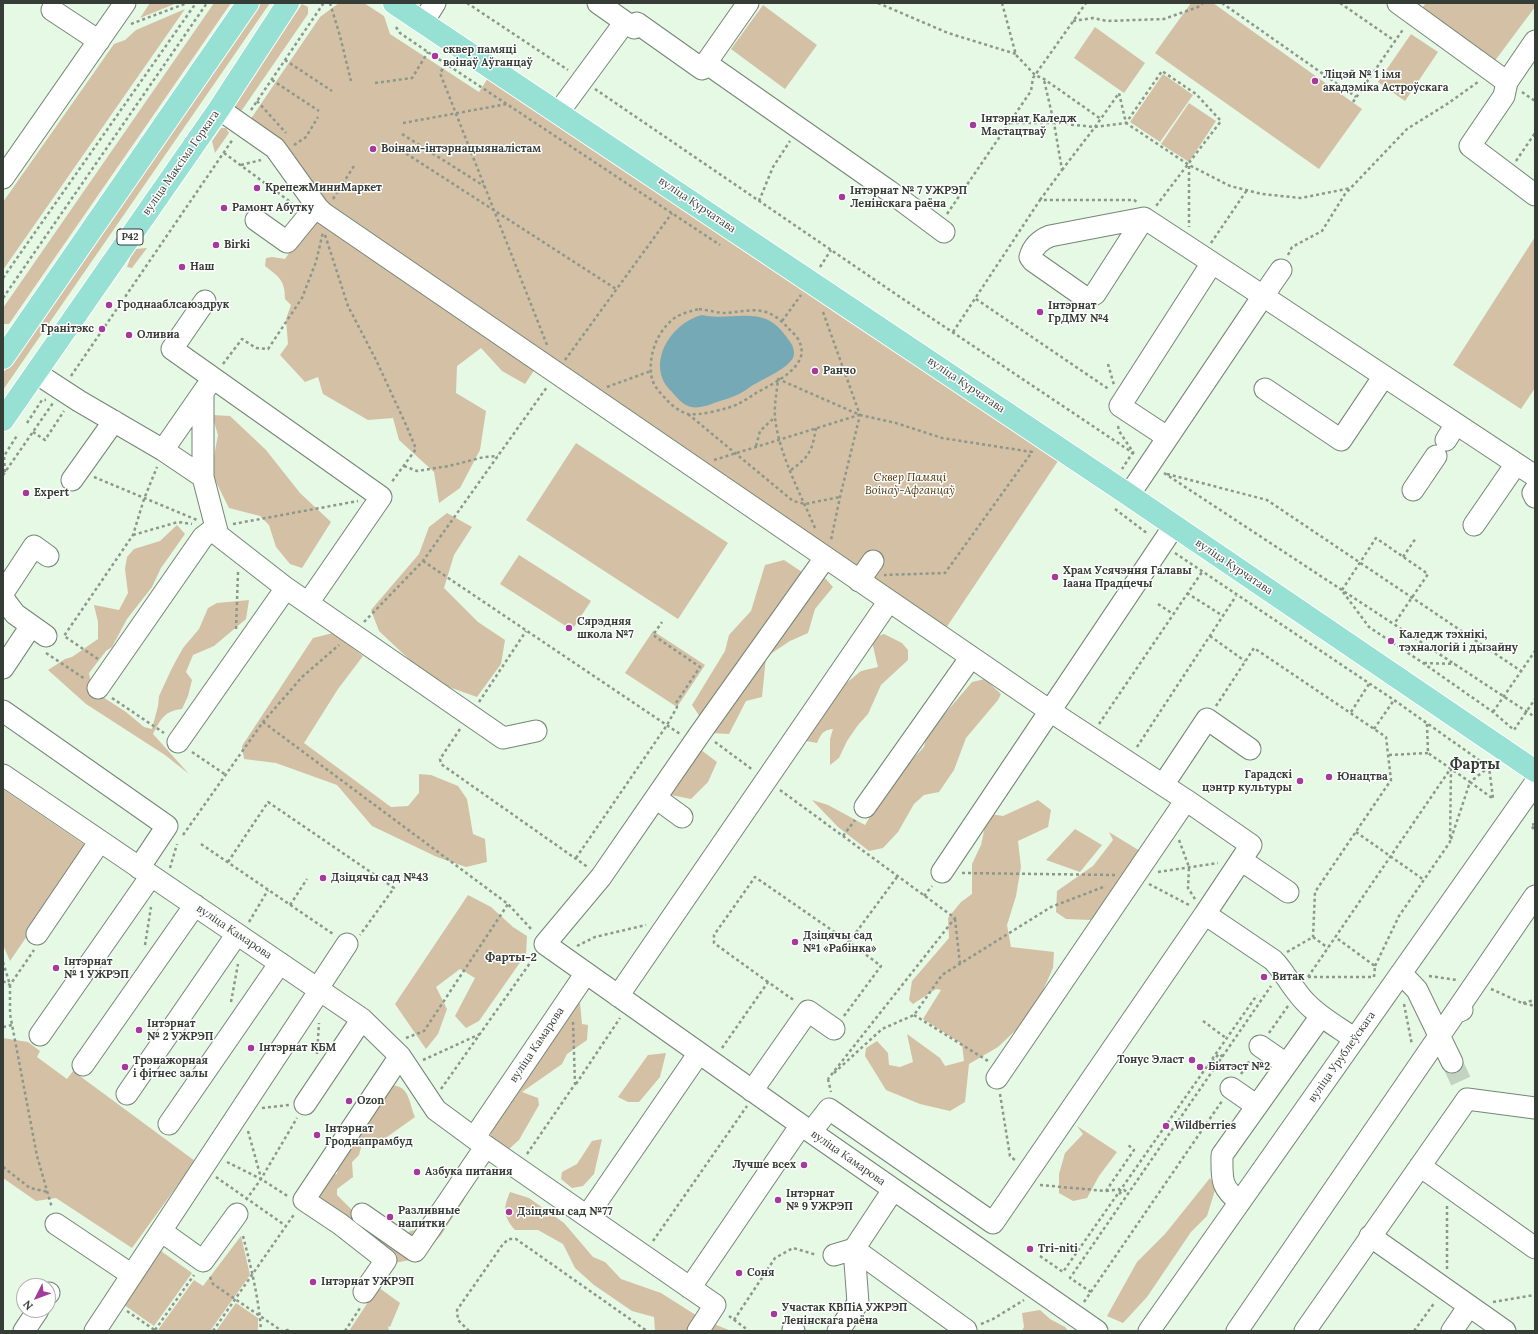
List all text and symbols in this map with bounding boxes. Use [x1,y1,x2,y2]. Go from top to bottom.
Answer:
place label: сквер памяці воінаў Аўганцаў [443,43,533,69]
marker: сквер памяці воінаў Аўганцаў [430,51,440,61]
place label: Ліцэй № 1 імя акадэміка Астроўскага [1323,68,1449,94]
marker: Ліцэй № 1 імя акадэміка Астроўскага [1310,76,1320,86]
street label: вуліца Максіма Горкага [140,108,222,218]
place label: Інтэрнат Каледж Мастацтваў [981,112,1076,138]
marker: Інтэрнат Каледж Мастацтваў [968,120,978,130]
place label: Воінам-інтэрнацыяналістам [381,142,541,156]
marker: Воінам-інтэрнацыяналістам [368,144,378,154]
street label: вуліца Курчатава [656,174,738,236]
place label: КрепежМиниМаркет [265,181,382,195]
marker: КрепежМиниМаркет [252,183,262,193]
place label: Інтэрнат № 7 УЖРЭП Ленінскага раёна [850,184,967,210]
marker: Інтэрнат № 7 УЖРЭП Ленінскага раёна [837,192,847,202]
place label: Рамонт Абутку [232,201,314,215]
marker: Рамонт Абутку [219,203,229,213]
road number: Р42 [117,229,143,245]
place label: Birki [224,238,250,252]
marker: Birki [211,240,221,250]
place label: Наш [190,260,214,274]
marker: Наш [177,262,187,272]
place label: Гроднааблсаюздрук [117,298,229,312]
place label: Інтэрнат ГрДМУ №4 [1048,299,1109,325]
marker: Гроднааблсаюздрук [104,300,114,310]
marker: Інтэрнат ГрДМУ №4 [1035,307,1045,317]
place label: Гранітэкс [41,322,94,336]
marker: Гранітэкс [97,324,107,334]
place label: Оливиа [137,328,179,342]
marker: Оливиа [124,330,134,340]
street label: вуліца Курчатава [925,354,1007,416]
place label: Ранчо [823,364,856,378]
marker: Ранчо [810,366,820,376]
park label: Сквер Памяці Воінаў-Афганцаў [865,471,955,497]
place label: Expert [34,486,69,500]
marker: Expert [21,488,31,498]
street label: вуліца Курчатава [1193,536,1275,598]
place label: Храм Усячэння Галавы Іаана Прадцечы [1063,564,1192,590]
marker: Храм Усячэння Галавы Іаана Прадцечы [1050,572,1060,582]
place label: Сярэдняя школа №7 [577,615,634,641]
marker: Сярэдняя школа №7 [564,623,574,633]
place label: Каледж тэхнікі, тэхналогій і дызайну [1399,628,1518,654]
marker: Каледж тэхнікі, тэхналогій і дызайну [1386,636,1396,646]
district label: Фарты [1450,756,1500,774]
place label: Гарадскі цэнтр культуры [1202,768,1292,794]
place label: Юнацтва [1337,770,1388,784]
marker: Юнацтва [1324,772,1334,782]
marker: Гарадскі цэнтр культуры [1295,776,1305,786]
place label: Дзіцячы сад №43 [331,871,428,885]
marker: Дзіцячы сад №43 [318,873,328,883]
street label: вуліца Камарова [194,902,274,962]
place label: Дзіцячы сад №1 «Рабінка» [803,929,876,955]
marker: Дзіцячы сад №1 «Рабінка» [790,937,800,947]
district label: Фарты-2 [485,951,537,965]
place label: Інтэрнат № 1 УЖРЭП [64,955,129,981]
marker: Інтэрнат № 1 УЖРЭП [51,963,61,973]
place label: Витак [1272,970,1305,984]
marker: Витак [1259,972,1269,982]
street label: вуліца Камарова [507,1005,567,1085]
street label: вуліца Урублеўскага [1306,1009,1378,1105]
place label: Інтэрнат № 2 УЖРЭП [147,1017,213,1043]
marker: Інтэрнат № 2 УЖРЭП [134,1025,144,1035]
place label: Інтэрнат КБМ [259,1041,336,1055]
marker: Інтэрнат КБМ [246,1043,256,1053]
place label: Тонус Эласт [1117,1053,1184,1067]
place label: Трэнажорная і фітнес залы [133,1054,208,1080]
marker: Тонус Эласт [1187,1055,1197,1065]
place label: Біятэст №2 [1208,1060,1270,1074]
marker: Трэнажорная і фітнес залы [120,1062,130,1072]
marker: Біятэст №2 [1195,1062,1205,1072]
place label: Ozon [357,1094,384,1108]
marker: Ozon [344,1096,354,1106]
place label: Wildberries [1174,1119,1236,1133]
marker: Wildberries [1161,1121,1171,1131]
place label: Інтэрнат Гроднапрамбуд [325,1122,413,1148]
street label: вуліца Камарова [808,1127,888,1189]
marker: Інтэрнат Гроднапрамбуд [312,1130,322,1140]
place label: Лучше всех [732,1158,796,1172]
marker: Лучше всех [799,1160,809,1170]
place label: Азбука питания [425,1165,513,1179]
marker: Азбука питания [412,1167,422,1177]
place label: Інтэрнат № 9 УЖРЭП [786,1187,853,1213]
marker: Інтэрнат № 9 УЖРЭП [773,1195,783,1205]
place label: Разливные напитки [398,1204,460,1230]
place label: Дзіцячы сад №77 [517,1205,613,1219]
marker: Дзіцячы сад №77 [504,1207,514,1217]
marker: Разливные напитки [385,1212,395,1222]
place label: Tri-niti [1038,1242,1078,1256]
marker: Tri-niti [1025,1244,1035,1254]
place label: Соня [747,1266,775,1280]
marker: Соня [734,1268,744,1278]
place label: Інтэрнат УЖРЭП [321,1275,414,1289]
marker: Інтэрнат УЖРЭП [308,1277,318,1287]
north arrow [16,1278,56,1318]
text: N [20,1298,36,1313]
place label: Участак КВПіА УЖРЭП Ленінскага раёна [782,1301,908,1327]
marker: Участак КВПіА УЖРЭП Ленінскага раёна [769,1309,779,1319]

